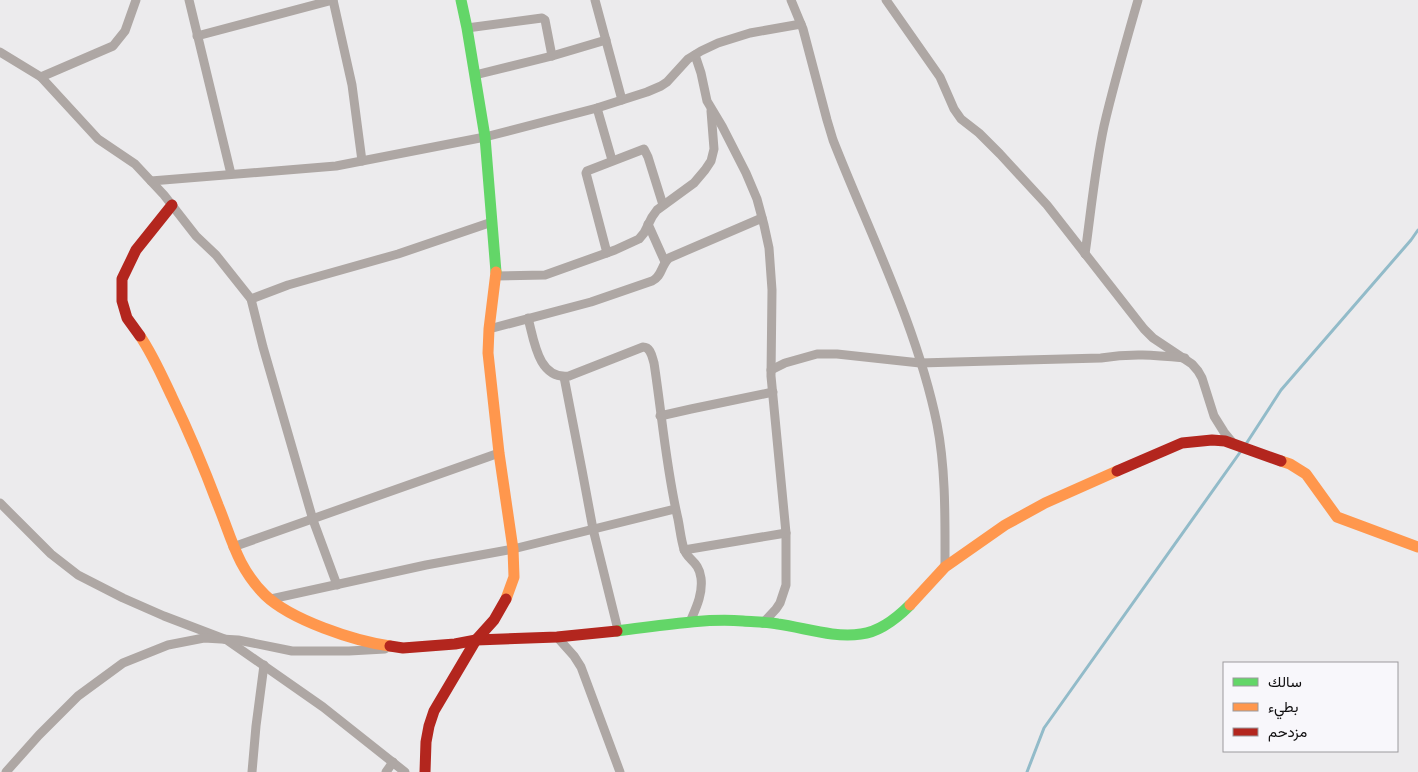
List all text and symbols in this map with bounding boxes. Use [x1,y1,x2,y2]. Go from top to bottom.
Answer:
legend [1223,662,1398,752]
text: سالك [1268,672,1302,692]
text: بطيء [1268,697,1298,720]
text: مزدحم [1268,722,1307,742]

